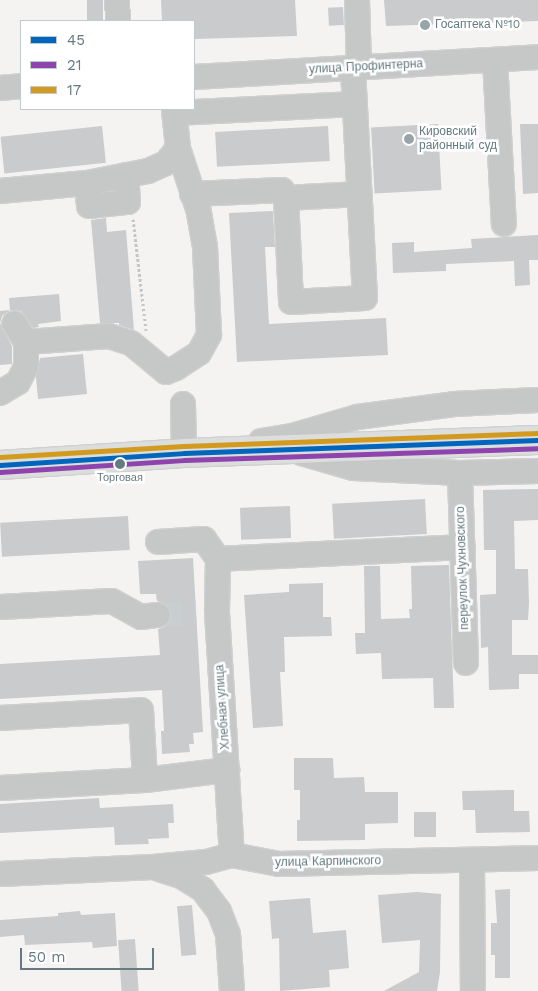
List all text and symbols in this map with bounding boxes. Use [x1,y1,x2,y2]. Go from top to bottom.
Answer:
place label: Госаптека №10 [435,18,520,32]
marker: Госаптека №10 [419,19,431,31]
legend [20,20,195,110]
text: 45 [67,31,85,49]
text: 21 [67,56,82,74]
street label: улица Профинтерна [309,57,423,77]
text: 17 [67,81,81,99]
place label: Кировский районный суд [419,125,497,153]
marker: Кировский районный суд [403,133,415,145]
marker: Торговая [115,459,125,469]
place label: Торговая [97,471,143,485]
street label: переулок Чухновского [454,506,472,630]
street label: Хлебная улица [213,664,233,750]
street label: улица Карпинского [275,854,381,870]
scale bar [22,938,156,970]
text: 50 m [28,948,65,966]

